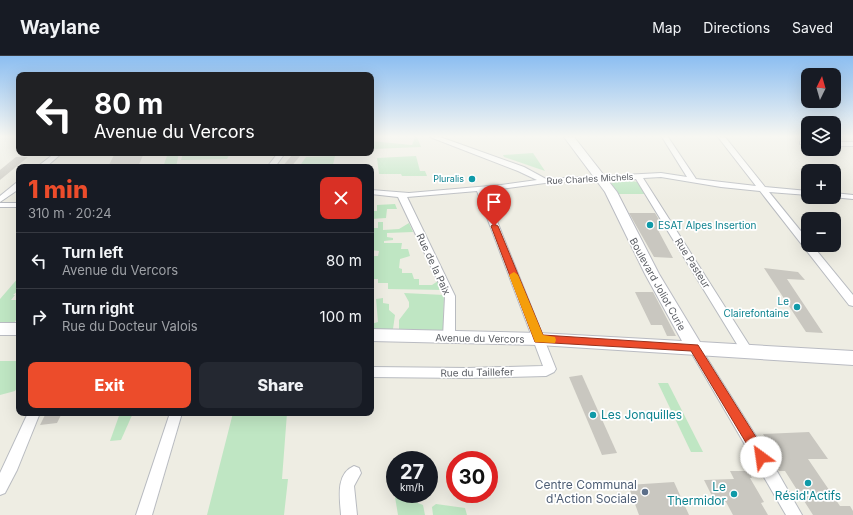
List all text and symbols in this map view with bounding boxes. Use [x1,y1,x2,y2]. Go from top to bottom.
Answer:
text: Waylane [20,16,100,39]
text: Map [652,19,681,36]
text: Directions [703,19,770,36]
text: Saved [792,19,833,36]
north arrow [801,68,841,108]
map controls [801,68,841,252]
text: 80 m [94,87,163,121]
icon: left [28,88,80,140]
button: layers [801,116,841,156]
text: Avenue du Vercors [94,121,255,142]
button: + [801,164,841,204]
street label: Rue Charles Michels [546,171,634,186]
place label: Pluralis [433,173,464,184]
marker: Pluralis [467,174,477,184]
text: 1 min [28,175,88,204]
button: close [320,177,362,219]
pin [477,185,511,226]
icon: arrive [483,191,505,213]
text: 310 m · 20:24 [28,205,112,221]
button: − [801,212,841,252]
place label: ESAT Alpes Insertion [658,219,756,231]
marker: ESAT Alpes Insertion [645,220,655,230]
street label: Rue de la Paix [415,231,454,297]
street label: Boulevard Joliot Curie [627,236,689,333]
street label: Rue Pasteur [673,236,713,291]
text: Turn left [62,243,123,262]
icon: left [28,250,50,272]
text: 80 m [326,251,362,270]
text: Avenue du Vercors [62,262,178,278]
place label: Le Clairefontaine [723,295,789,319]
text: Turn right [62,299,134,318]
marker: Le Clairefontaine [792,302,802,312]
icon: right [28,306,50,328]
text: 100 m [320,307,362,326]
text: Rue du Docteur Valois [62,318,198,334]
street label: Avenue du Vercors [435,331,525,345]
button: Exit [28,362,191,408]
button: Share [199,362,362,408]
street label: Rue du Taillefer [440,365,514,379]
place label: Les Jonquilles [601,407,682,422]
marker: Les Jonquilles [588,410,598,420]
position arrow [740,436,782,478]
speed limit sign: 30 [446,451,498,503]
text: 27 [400,460,424,484]
place label: Centre Communal d'Action Sociale [535,477,637,506]
marker: Résid'Actifs [803,478,813,488]
place label: Le Thermidor [667,479,726,508]
text: km/h [400,481,424,493]
marker: Centre Communal d'Action Sociale [640,487,650,497]
place label: Résid'Actifs [775,488,841,503]
marker: Le Thermidor [729,489,739,499]

